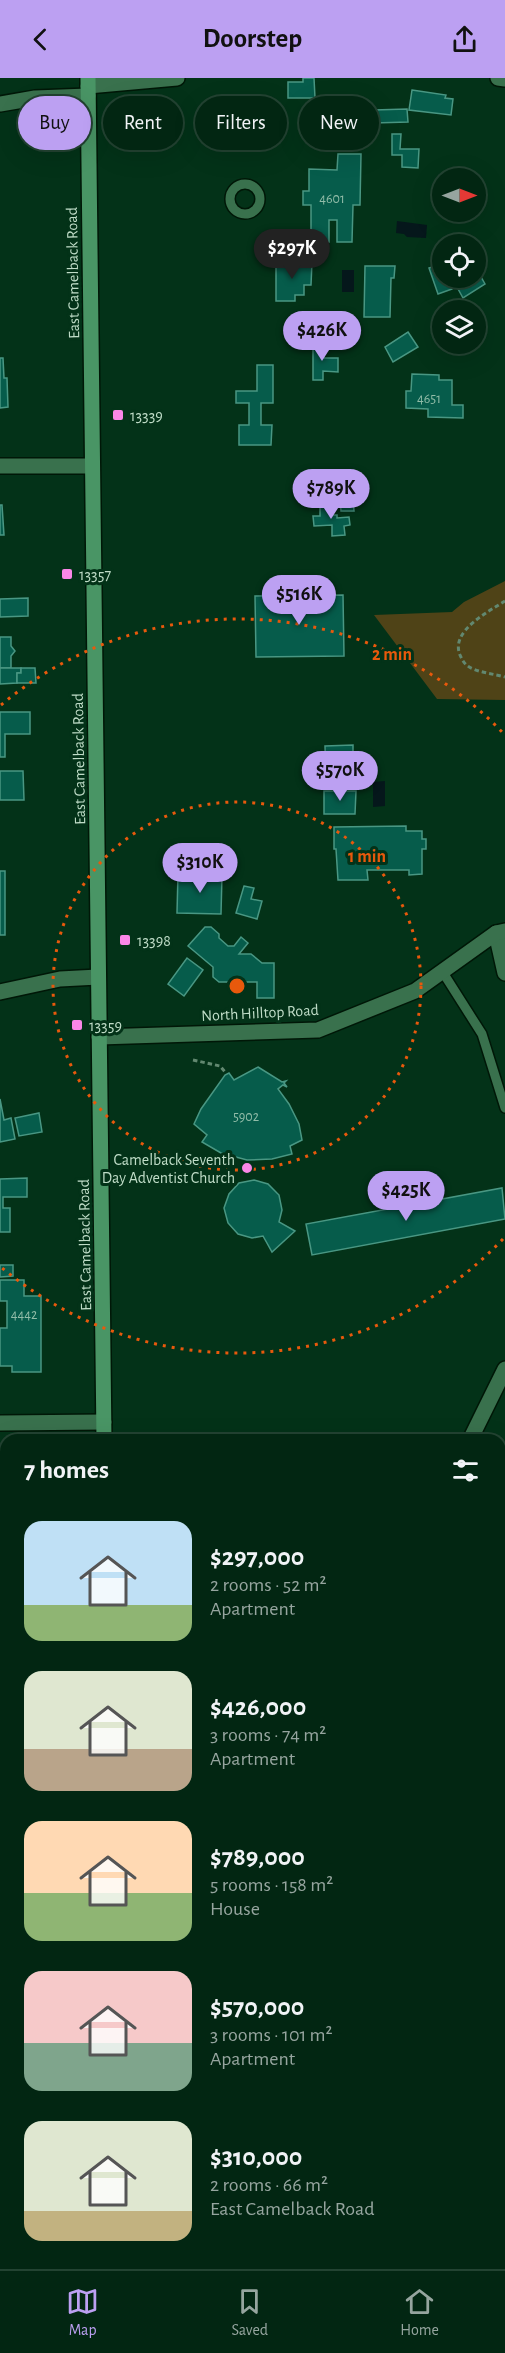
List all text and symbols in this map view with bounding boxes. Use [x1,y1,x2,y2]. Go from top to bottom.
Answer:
icon: back [24,23,57,56]
icon: share [448,23,481,56]
text: Doorstep [203,25,302,52]
chip: Buy [18,96,91,150]
chip: Rent [103,96,183,150]
chip: Filters [195,96,287,150]
chip: New [299,96,379,150]
north arrow [432,168,486,222]
map controls [432,168,486,354]
house number: 4601 [319,192,345,206]
street label: East Camelback Road [64,207,82,339]
pin: $297K [250,229,334,280]
button: locate [432,234,486,288]
text: $297K [268,238,316,258]
button: layers [432,300,486,354]
pin: $426K [280,311,364,362]
text: $426K [297,320,347,340]
house number: 4651 [417,392,441,406]
marker: 13339 [111,408,125,422]
place label: 13339 [130,408,163,424]
pin: $789K [289,469,373,520]
text: $789K [307,478,355,498]
marker: 13357 [60,567,74,581]
place label: 13357 [79,567,111,583]
pin: $516K [257,575,341,626]
text: $516K [276,584,322,604]
text: 2 min [372,646,412,664]
street label: East Camelback Road [70,693,88,825]
pin: $570K [298,751,382,802]
text: $570K [316,760,364,780]
pin: $310K [158,843,242,894]
text: 1 min [348,848,386,866]
text: $310K [177,852,223,872]
marker: 13398 [118,933,132,947]
place label: 13398 [137,933,171,949]
centre of rings [227,976,247,996]
street label: North Hilltop Road [201,1002,319,1024]
marker: 13359 [70,1018,84,1032]
place label: 13359 [89,1018,122,1034]
house number: 5902 [233,1110,259,1124]
place label: Camelback Seventh Day Adventist Church [102,1152,235,1187]
marker: Camelback Seventh Day Adventist Church [240,1161,254,1175]
pin: $425K [364,1171,448,1222]
street label: East Camelback Road [76,1179,94,1311]
text: $425K [382,1180,430,1200]
house number: 4442 [11,1308,37,1322]
icon: filters [449,1454,482,1487]
text: 7 homes [24,1457,109,1483]
text: $297,000 [210,1544,304,1570]
icon: home [72,1545,144,1617]
text: 2 rooms · 52 m² [210,1575,327,1595]
text: Apartment [210,1599,295,1619]
text: $426,000 [210,1694,306,1720]
icon: home [72,1695,144,1767]
text: 3 rooms · 74 m² [210,1725,326,1745]
text: Apartment [210,1749,295,1769]
text: $789,000 [210,1844,305,1870]
icon: home [72,1845,144,1917]
text: 5 rooms · 158 m² [210,1875,333,1895]
text: House [210,1899,260,1919]
text: $570,000 [210,1994,304,2020]
icon: home [72,1995,144,2067]
text: 3 rooms · 101 m² [210,2025,333,2045]
text: Apartment [210,2049,295,2069]
text: $310,000 [210,2144,302,2170]
icon: home [72,2145,144,2217]
text: 2 rooms · 66 m² [210,2175,328,2195]
text: East Camelback Road [210,2199,375,2219]
tab: Map [66,2285,99,2340]
tab: Saved [231,2285,268,2340]
tab: Home [400,2285,439,2340]

